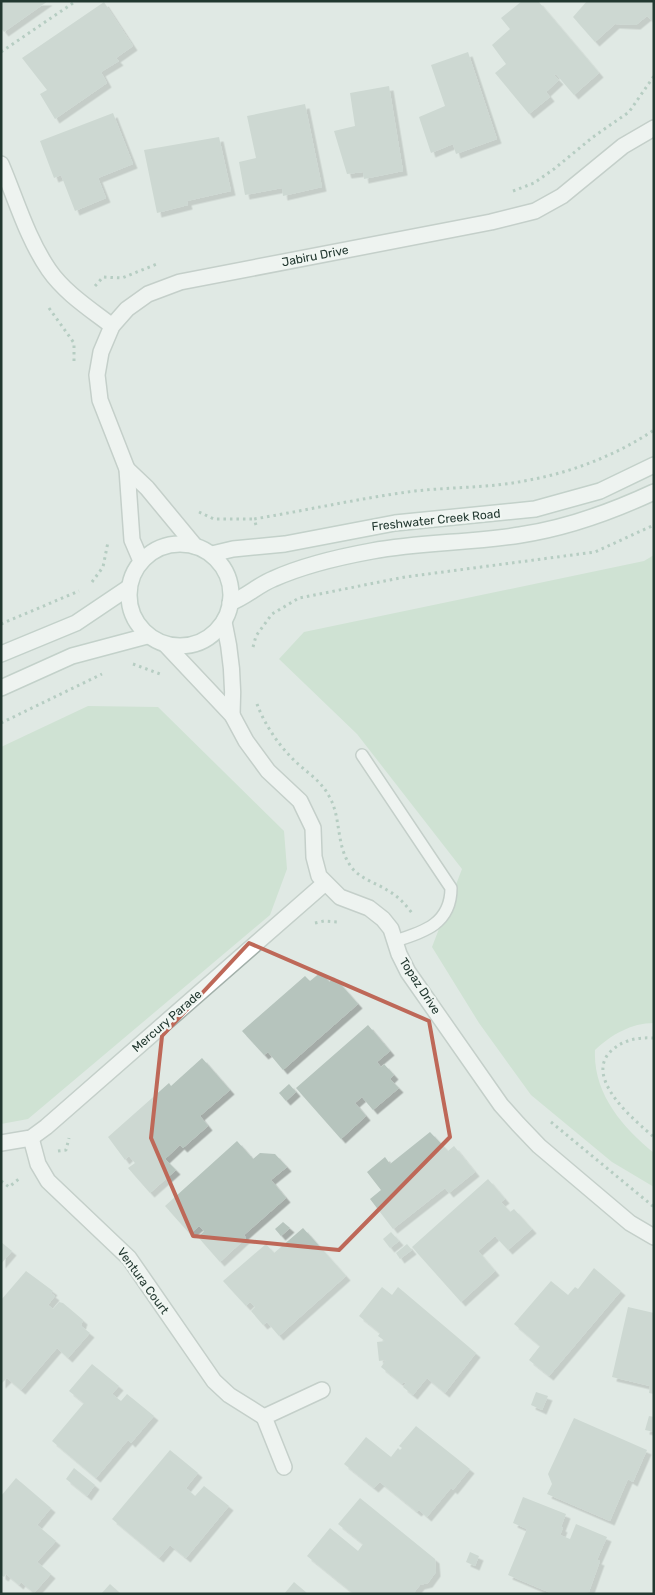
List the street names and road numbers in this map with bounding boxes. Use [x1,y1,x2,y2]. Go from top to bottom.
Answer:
street label: Jabiru Drive [280,243,350,269]
street label: Freshwater Creek Road [371,506,501,534]
street label: Topaz Drive [397,955,444,1017]
street label: Mercury Parade [129,987,205,1055]
street label: Ventura Court [114,1245,172,1317]

